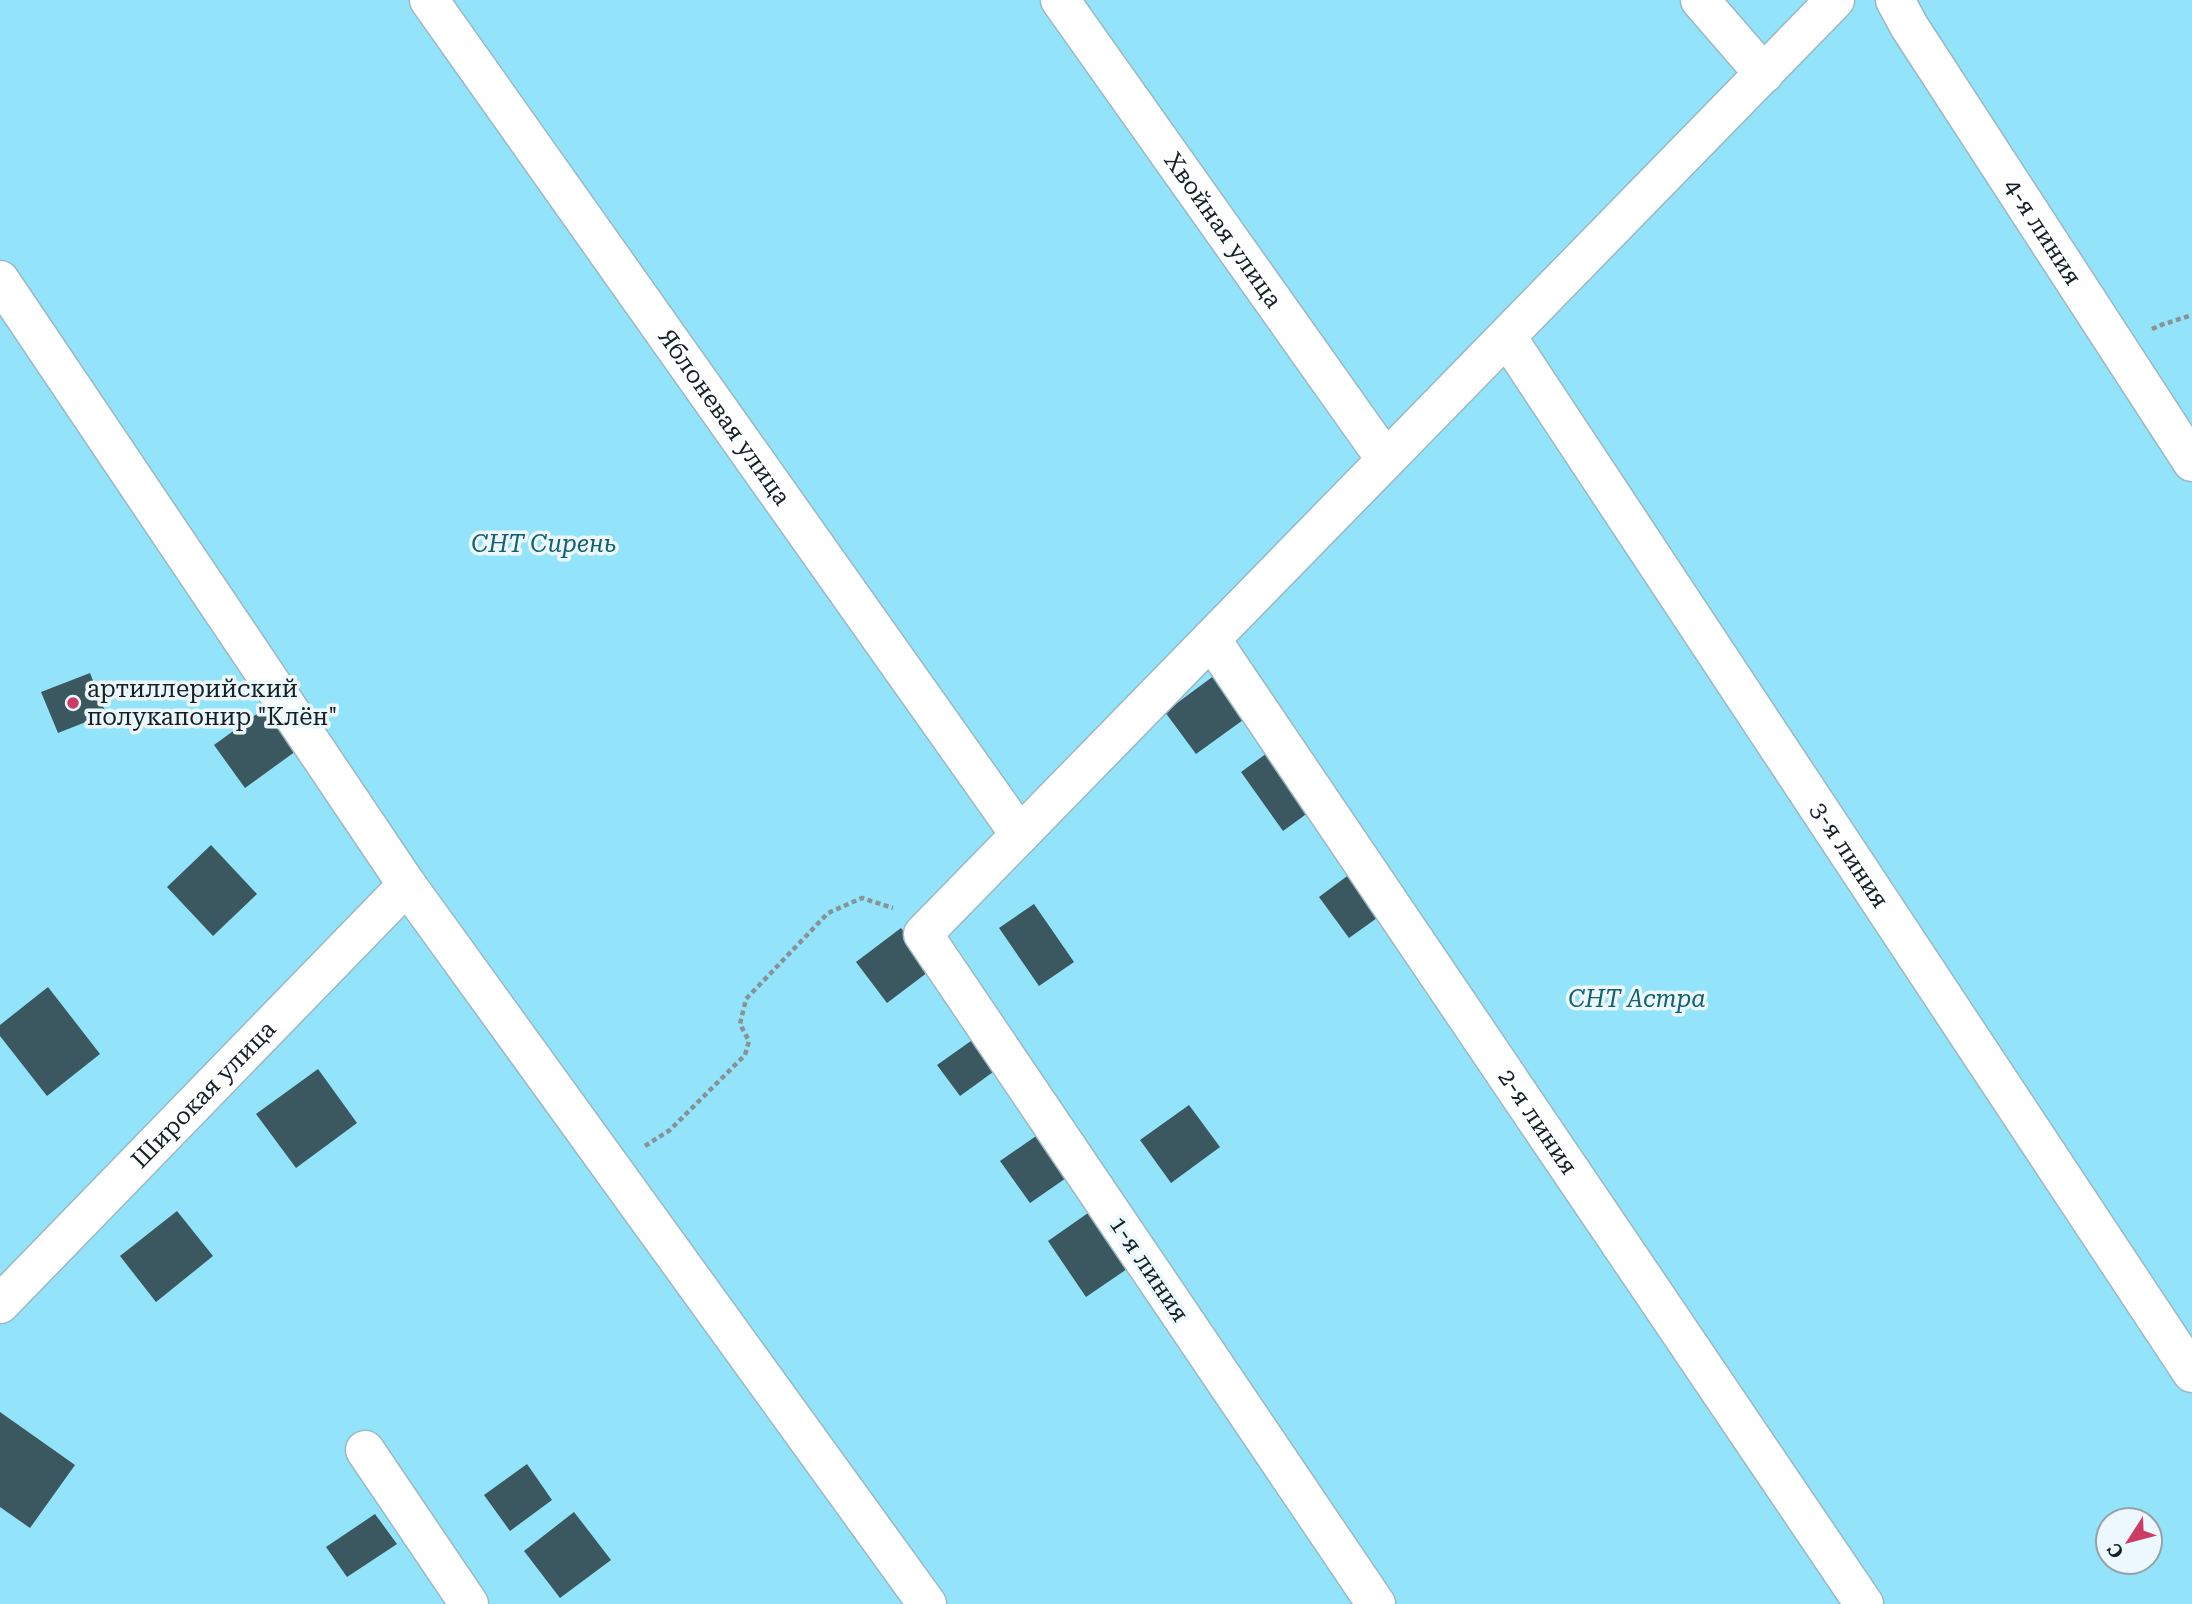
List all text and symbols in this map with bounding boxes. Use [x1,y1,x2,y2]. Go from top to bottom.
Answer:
street label: Хвойная улица [1158,147,1288,313]
street label: 4-я линия [1998,174,2087,290]
street label: Яблоневая улица [652,324,796,511]
park label: СНТ Сирень [471,530,617,558]
place label: артиллерийский полукапонир "Клён" [87,675,337,731]
marker: артиллерийский полукапонир "Клён" [65,695,81,711]
street label: 3-я линия [1805,797,1894,913]
park label: СНТ Астра [1568,985,1706,1013]
street label: Широкая улица [126,1015,281,1174]
street label: 2-я линия [1492,1064,1583,1180]
street label: 1-я линия [1104,1211,1194,1327]
north arrow [2094,1506,2164,1576]
text: С [2102,1539,2129,1563]

